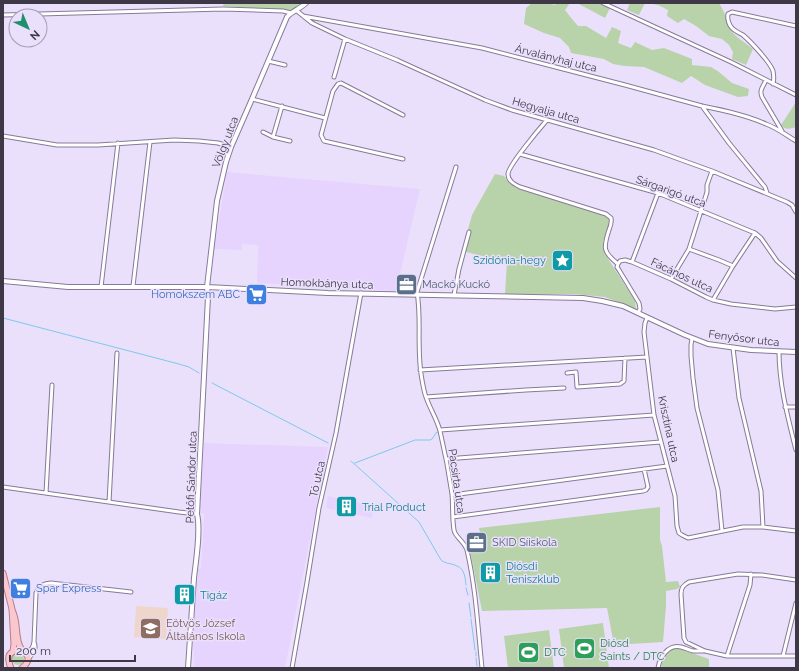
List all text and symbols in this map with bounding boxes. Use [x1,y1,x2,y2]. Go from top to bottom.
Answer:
north arrow [8,8,48,48]
text: N [27,27,42,42]
street label: Árvalányhaj utca [514,41,598,75]
street label: Hegyalja utca [511,95,581,126]
street label: Völgy utca [210,115,241,170]
street label: Sárgarigó utca [634,173,708,210]
place icon: Szidónia-hegy [549,247,575,273]
place label: Szidónia-hegy [473,254,546,267]
street label: Fácános utca [649,255,715,296]
office icon: Mackó Kuckó [393,271,419,297]
street label: Homokbánya utca [280,275,374,292]
place label: Mackó Kuckó [422,278,490,291]
supermarket icon: Homokszem ABC [243,281,269,307]
place label: Homokszem ABC [151,288,240,301]
street label: Fenyősor utca [708,328,780,349]
street label: Krisztina utca [655,395,682,463]
street label: Petőfi Sándor utca [183,431,200,524]
street label: Pacsirta utca [446,448,467,514]
street label: Tó utca [307,460,328,499]
building icon: Trial Product [333,494,359,520]
place label: Trial Product [362,501,426,514]
office icon: SKID Síiskola [463,529,489,555]
place label: SKID Síiskola [492,536,557,549]
building icon: Diósdi Teniszklub [477,559,503,585]
place label: Diósdi Teniszklub [506,560,560,586]
supermarket icon: Spar Express [8,575,34,601]
place label: Spar Express [36,582,102,595]
building icon: Tigáz [171,582,197,608]
place label: Tigáz [200,589,228,602]
school or university icon: Eötvös József Általános Iskola [137,616,163,642]
place label: Eötvös József Általános Iskola [166,617,245,643]
sports icon: Diósd Saints / DTC [571,636,597,662]
scale bar [10,637,135,663]
place label: Diósd Saints / DTC [600,637,665,663]
sports icon: DTC [516,639,542,665]
text: 200 m [16,644,51,658]
place label: DTC [544,646,566,659]

